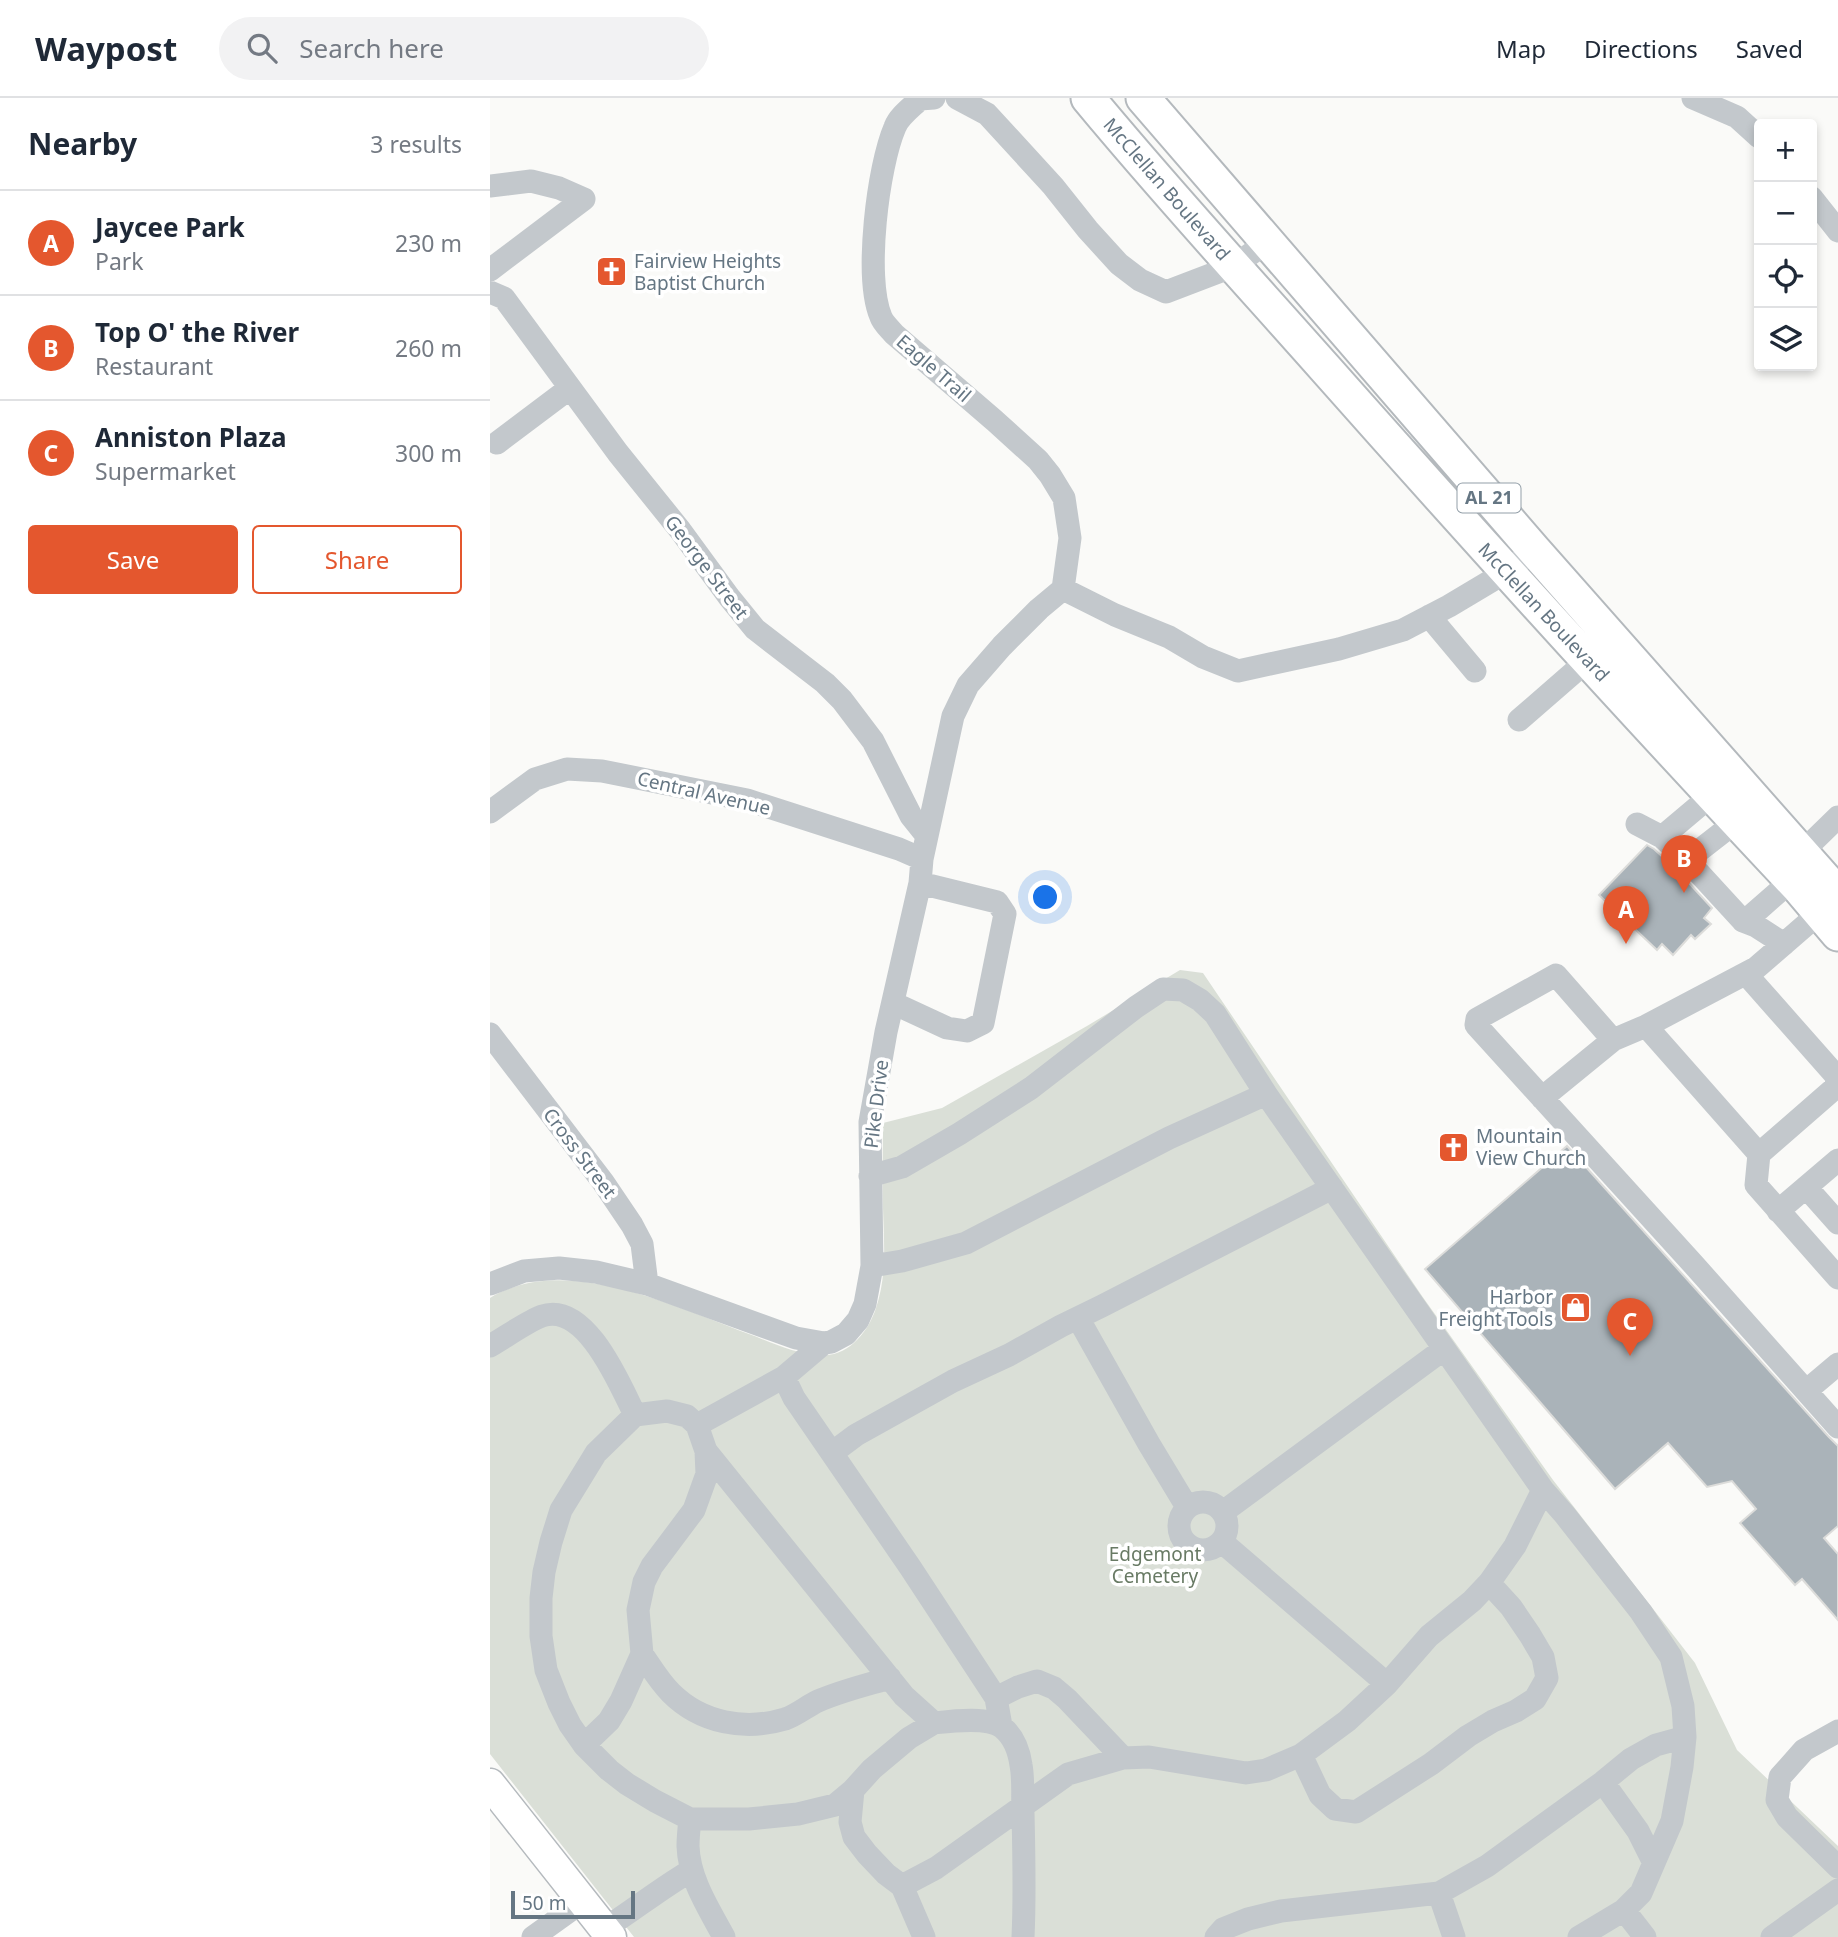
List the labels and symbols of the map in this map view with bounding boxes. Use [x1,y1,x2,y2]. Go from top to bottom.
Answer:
street label: McClellan Boulevard [1098,112,1236,266]
place label: Fairview Heights Baptist Church [634,248,781,296]
church icon: Fairview Heights Baptist Church [594,255,628,289]
street label: Eagle Trail [891,328,977,408]
road number: AL 21 [1458,484,1520,512]
street label: George Street [659,510,755,624]
street label: McClellan Boulevard [1473,537,1615,687]
street label: Central Avenue [635,765,773,821]
pin: B [1661,835,1707,893]
your location [1028,880,1062,914]
pin: A [1603,886,1649,944]
street label: Pike Drive [858,1058,894,1150]
street label: Cross Street [537,1102,623,1204]
place label: Mountain View Church [1476,1123,1586,1171]
church icon: Mountain View Church [1436,1130,1470,1164]
place label: Harbor Freight Tools [1439,1284,1553,1332]
shop icon: Harbor Freight Tools [1559,1291,1593,1325]
pin: C [1607,1298,1653,1356]
park label: Edgemont Cemetery [1109,1541,1201,1589]
scale bar [511,1888,635,1920]

